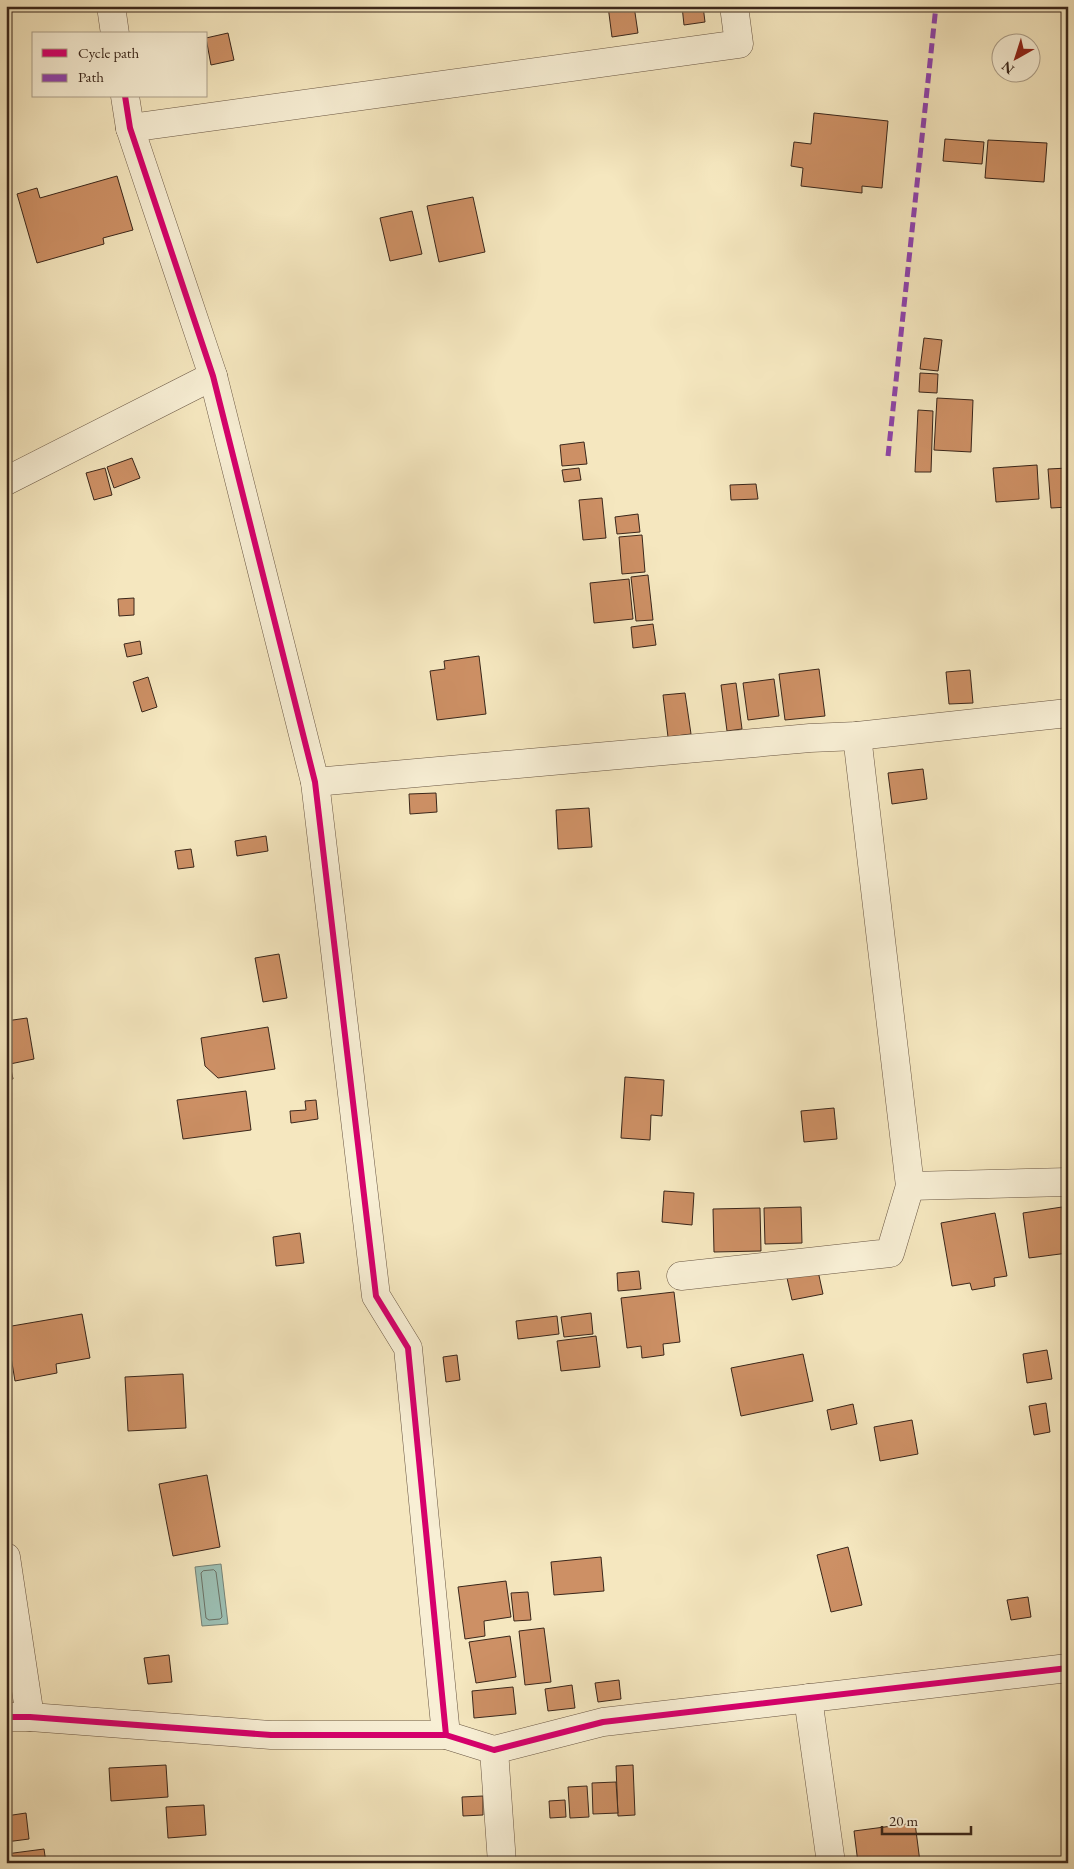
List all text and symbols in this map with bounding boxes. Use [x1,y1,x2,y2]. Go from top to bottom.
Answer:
legend [32,32,208,98]
north arrow [992,32,1042,82]
text: Cycle path [78,43,140,62]
text: N [997,57,1018,79]
text: Path [78,67,104,86]
scale bar [882,1804,970,1836]
text: 20 m [889,1811,918,1830]

